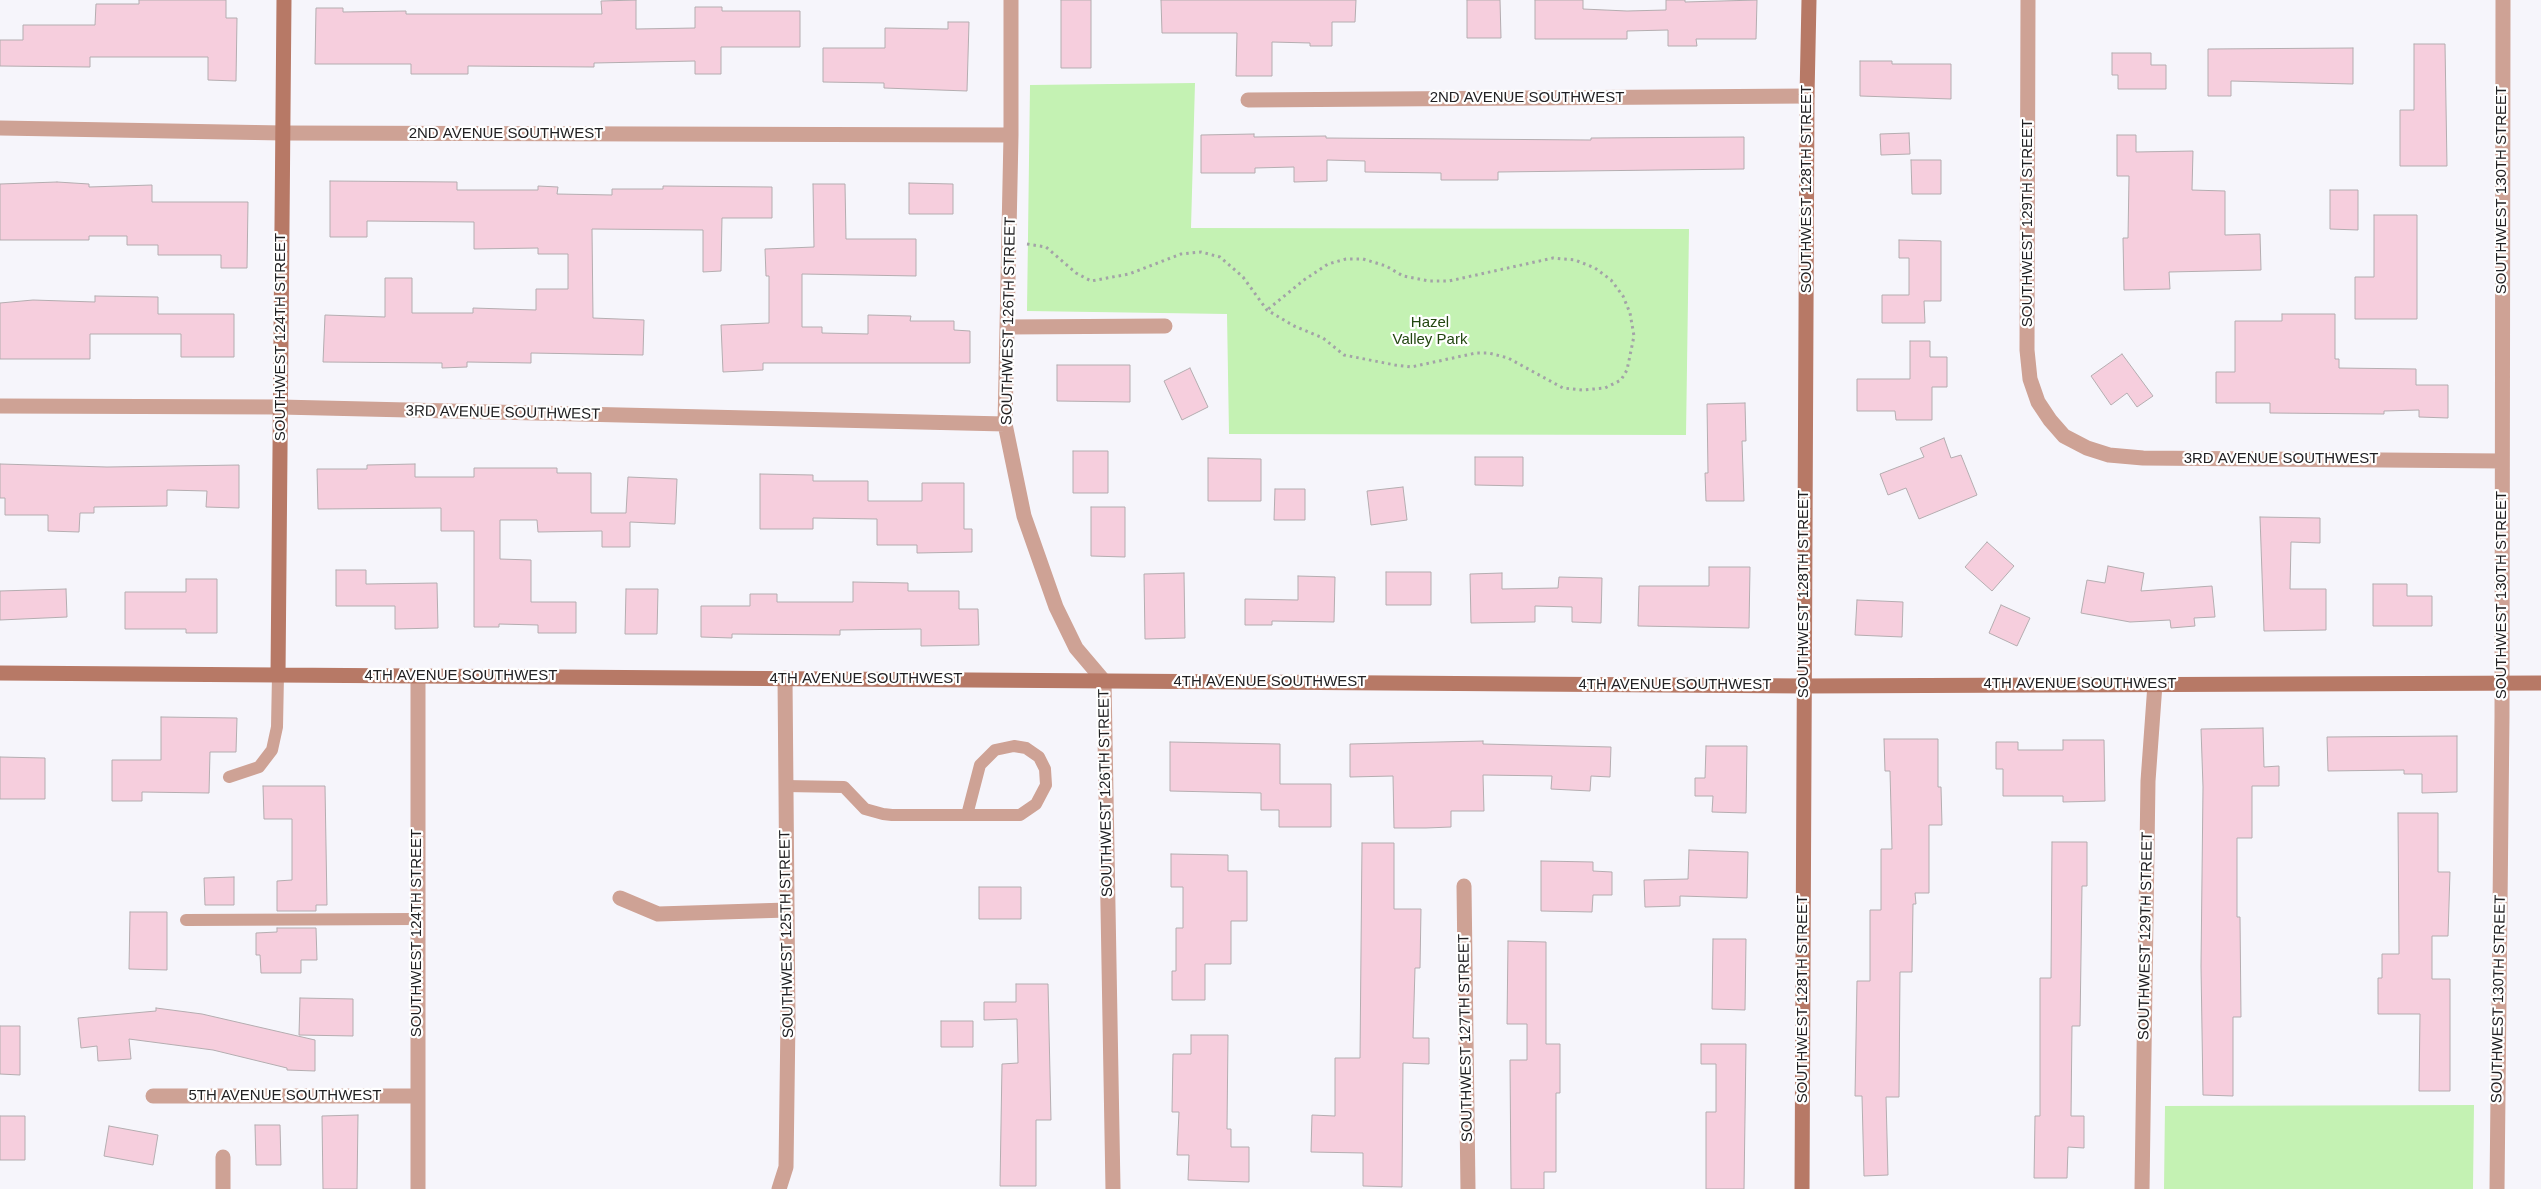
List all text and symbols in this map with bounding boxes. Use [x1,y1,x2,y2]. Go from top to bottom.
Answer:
street label: SOUTHWEST 128TH STREET [1798,85,1816,293]
street label: SOUTHWEST 130TH STREET [2493,86,2511,294]
street label: 2ND AVENUE SOUTHWEST [1430,89,1624,107]
street label: SOUTHWEST 129TH STREET [2019,119,2037,327]
street label: 2ND AVENUE SOUTHWEST [409,125,603,143]
street label: SOUTHWEST 126TH STREET [998,217,1020,425]
street label: SOUTHWEST 124TH STREET [272,233,290,441]
park label: Hazel Valley Park [1393,314,1467,349]
street label: 3RD AVENUE SOUTHWEST [405,402,601,424]
street label: 3RD AVENUE SOUTHWEST [2184,450,2378,468]
street label: SOUTHWEST 128TH STREET [1795,490,1813,698]
street label: SOUTHWEST 130TH STREET [2493,491,2511,699]
street label: 4TH AVENUE SOUTHWEST [364,667,558,685]
street label: 4TH AVENUE SOUTHWEST [769,670,963,688]
street label: 4TH AVENUE SOUTHWEST [1173,673,1367,691]
street label: 4TH AVENUE SOUTHWEST [1983,675,2177,693]
street label: 4TH AVENUE SOUTHWEST [1578,676,1772,694]
street label: SOUTHWEST 126TH STREET [1095,689,1117,897]
street label: SOUTHWEST 124TH STREET [408,829,426,1037]
street label: SOUTHWEST 125TH STREET [776,830,798,1038]
street label: SOUTHWEST 129TH STREET [2135,832,2157,1040]
street label: SOUTHWEST 128TH STREET [1794,895,1812,1103]
street label: SOUTHWEST 130TH STREET [2488,895,2510,1103]
street label: SOUTHWEST 127TH STREET [1455,934,1477,1142]
street label: 5TH AVENUE SOUTHWEST [188,1087,382,1105]

